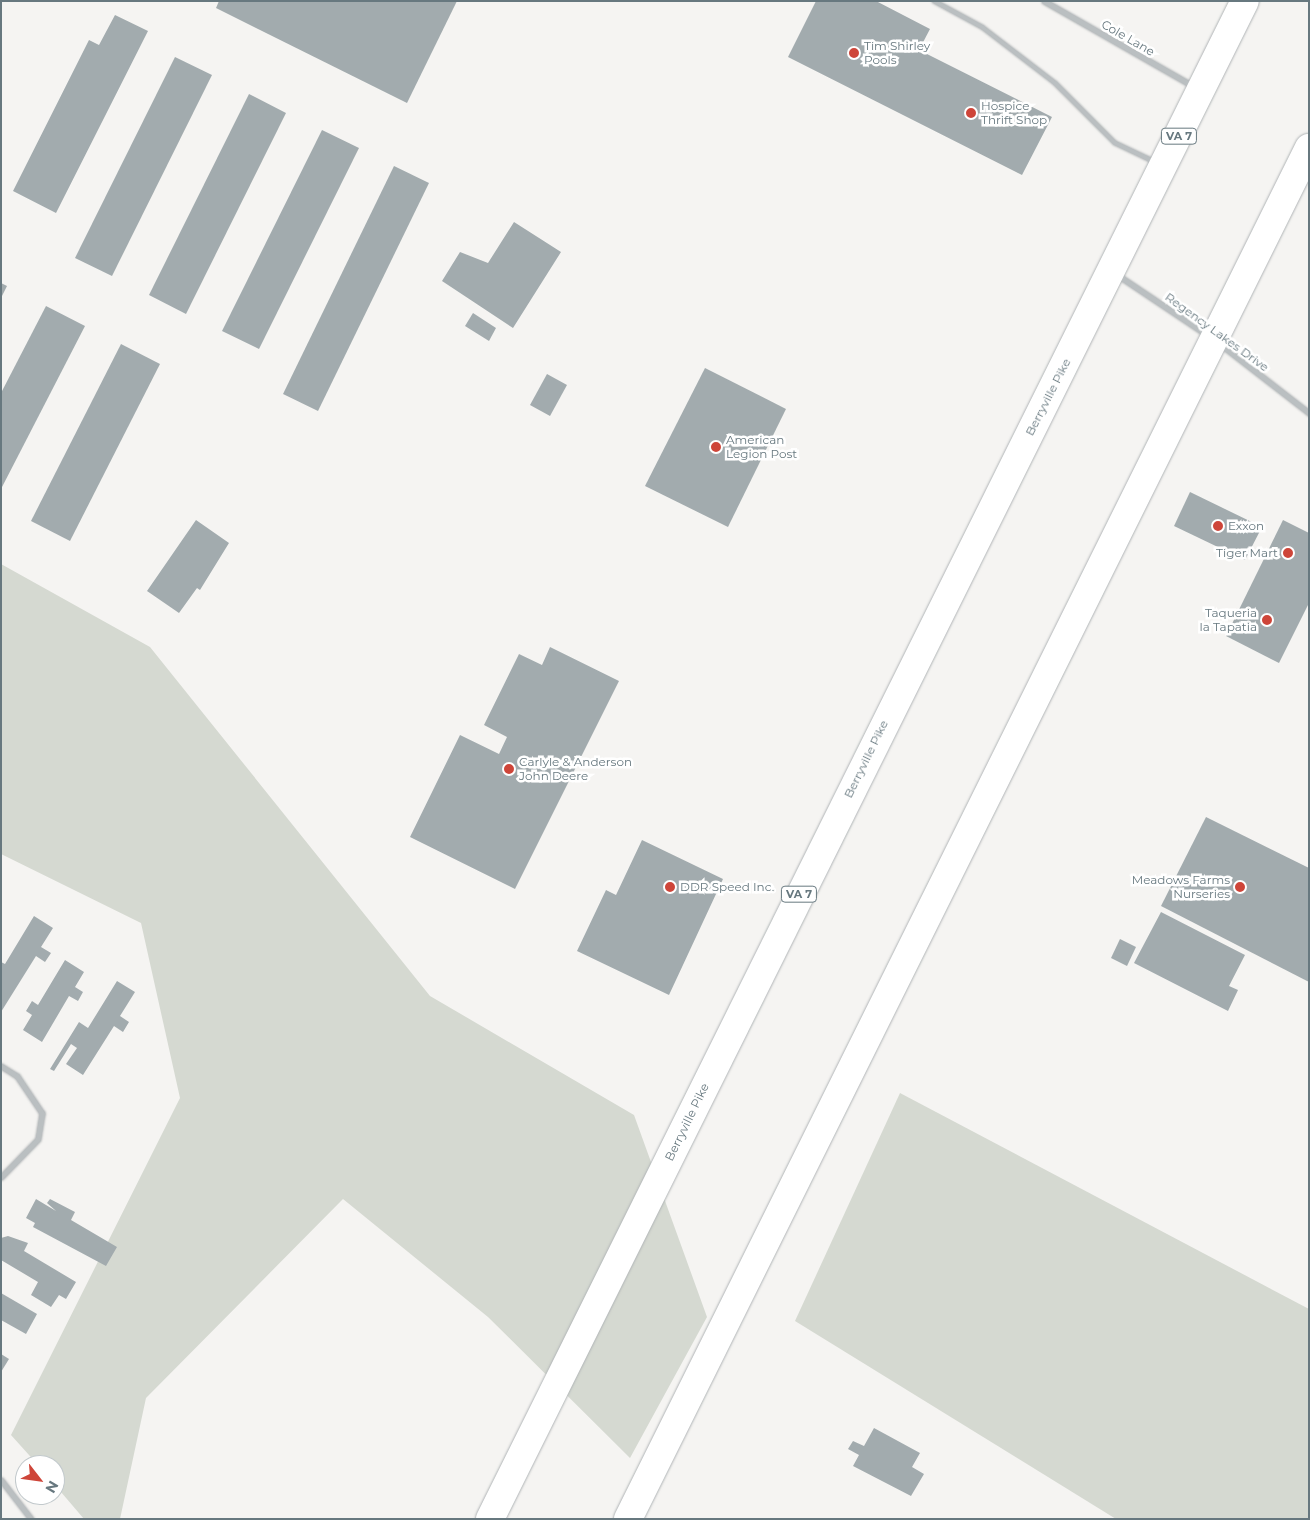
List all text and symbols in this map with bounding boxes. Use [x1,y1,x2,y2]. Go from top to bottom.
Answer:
street label: Cole Lane [1099,17,1157,59]
place label: Tim Shirley Pools [864,39,930,67]
marker: Tim Shirley Pools [848,47,860,59]
place label: Hospice Thrift Shop [981,99,1047,127]
marker: Hospice Thrift Shop [965,107,977,119]
road number: VA 7 [1160,128,1198,144]
street label: Regency Lakes Drive [1162,290,1272,374]
street label: Berryville Pike [1022,356,1074,438]
place label: American Legion Post [726,433,797,461]
marker: American Legion Post [710,441,722,453]
place label: Exxon [1228,519,1264,533]
marker: Exxon [1212,520,1224,532]
place label: Tiger Mart [1216,546,1278,560]
marker: Tiger Mart [1282,547,1294,559]
place label: Taqueria la Tapatia [1200,606,1257,634]
marker: Taqueria la Tapatia [1261,614,1273,626]
street label: Berryville Pike [841,718,891,800]
place label: Carlyle & Anderson John Deere [519,755,632,783]
marker: Carlyle & Anderson John Deere [503,763,515,775]
place label: Meadows Farms Nurseries [1132,873,1230,901]
place label: DDR Speed Inc. [680,880,774,894]
marker: DDR Speed Inc. [664,881,676,893]
marker: Meadows Farms Nurseries [1234,881,1246,893]
road number: VA 7 [780,886,818,902]
street label: Berryville Pike [662,1081,712,1163]
north arrow [15,1455,65,1505]
text: N [42,1478,63,1496]

